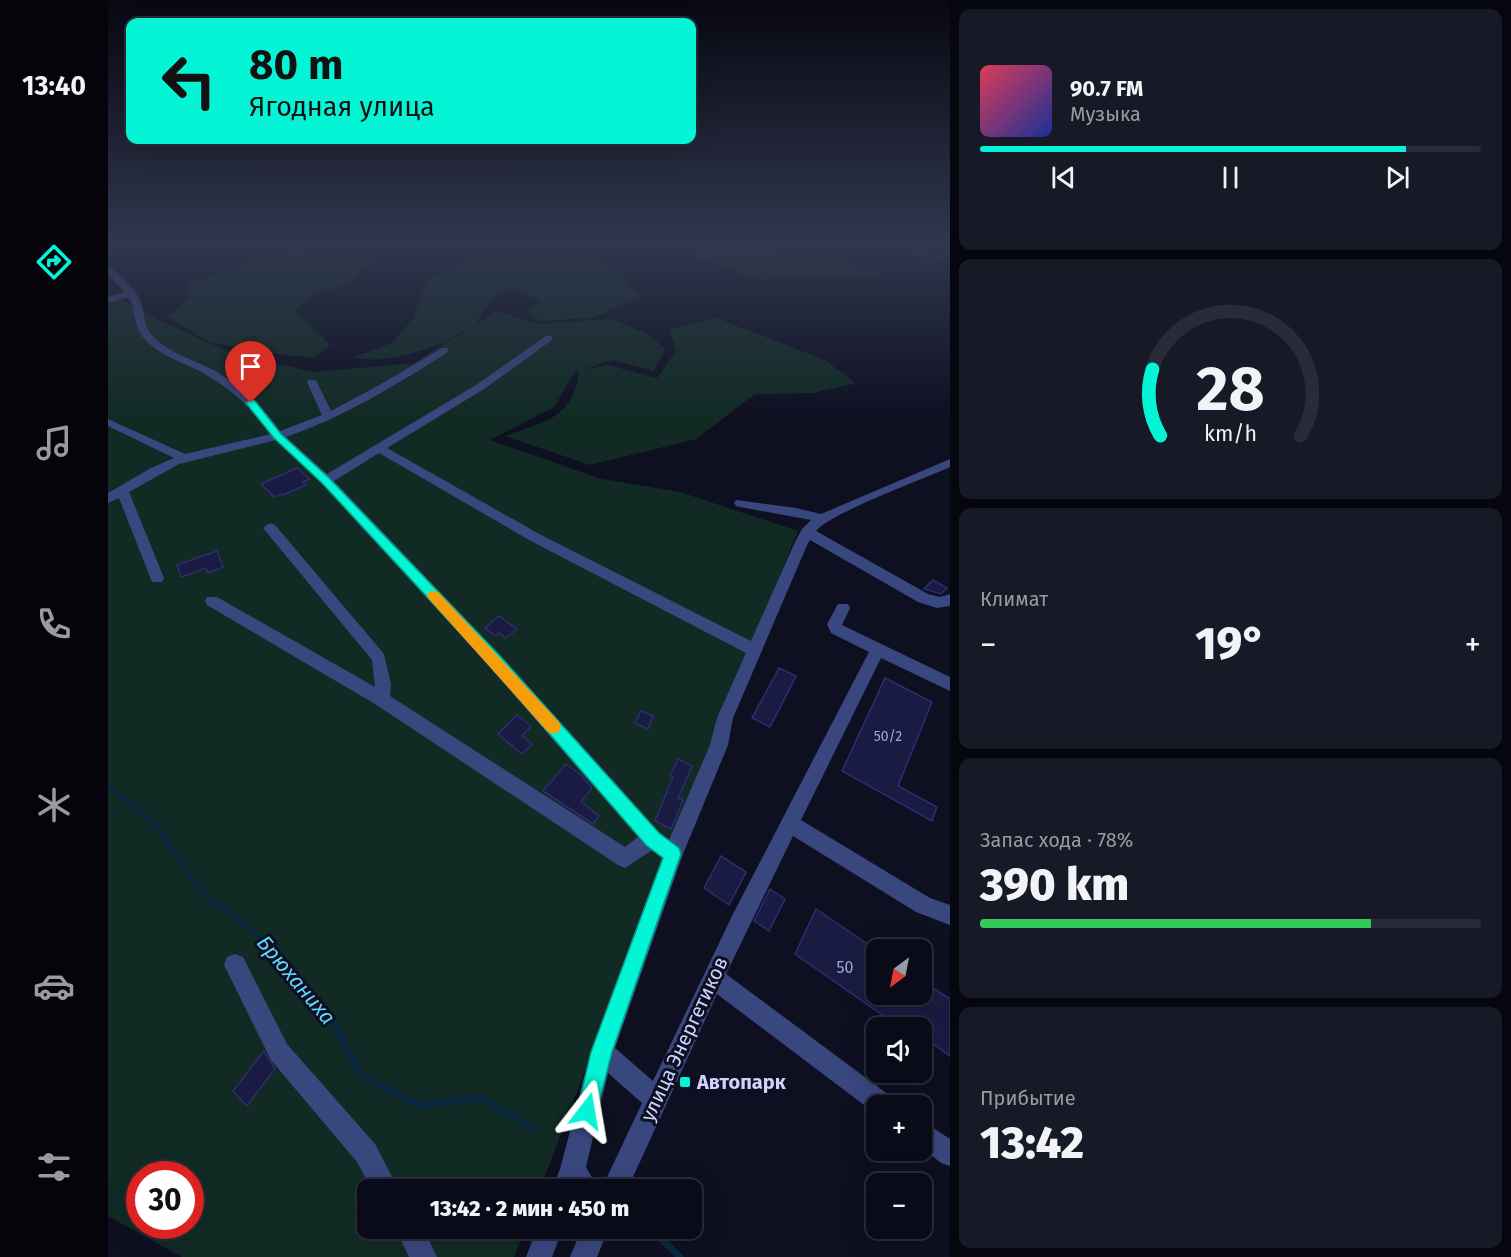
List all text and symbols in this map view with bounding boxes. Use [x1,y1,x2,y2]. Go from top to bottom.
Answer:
text: 80 m [249,40,343,90]
icon: left [150,42,228,120]
text: 13:40 [22,70,86,102]
text: 90.7 FM [1070,75,1143,102]
text: Ягодная улица [249,91,435,123]
text: Музыка [1070,102,1141,126]
icon: previous [1047,161,1080,194]
icon: pause [1214,161,1247,194]
icon: next [1381,161,1414,194]
icon: directions [33,241,75,283]
pin [225,341,276,403]
icon: arrive [234,350,267,383]
text: 28 [1196,352,1265,427]
text: km/h [1204,421,1257,447]
icon: music [33,422,75,464]
text: Климат [980,587,1048,611]
icon: phone [33,603,75,645]
text: 19° [1195,617,1266,671]
text: − [980,625,997,665]
text: + [1465,625,1481,665]
house number: 50/2 [874,728,902,745]
icon: climate [33,784,75,826]
text: Запас хода · 78% [980,828,1133,852]
text: 390 km [980,858,1129,912]
water label: Брюханиха [251,930,341,1030]
north arrow [866,939,932,1005]
map controls [866,939,932,1239]
street label: улица Энергетиков [635,953,733,1125]
house number: 50 [837,958,854,977]
icon: car [33,965,75,1007]
button: sound [866,1017,932,1083]
place label: Автопарк [696,1070,787,1094]
marker: Автопарк [678,1075,692,1089]
position arrow [555,1079,619,1143]
text: Прибытие [980,1086,1076,1110]
button: + [866,1095,932,1161]
text: 13:42 [980,1116,1084,1170]
icon: filters [33,1146,75,1188]
speed limit sign: 30 [126,1161,204,1239]
button: − [866,1173,932,1239]
text: 13:42 · 2 мин · 450 m [430,1195,629,1222]

